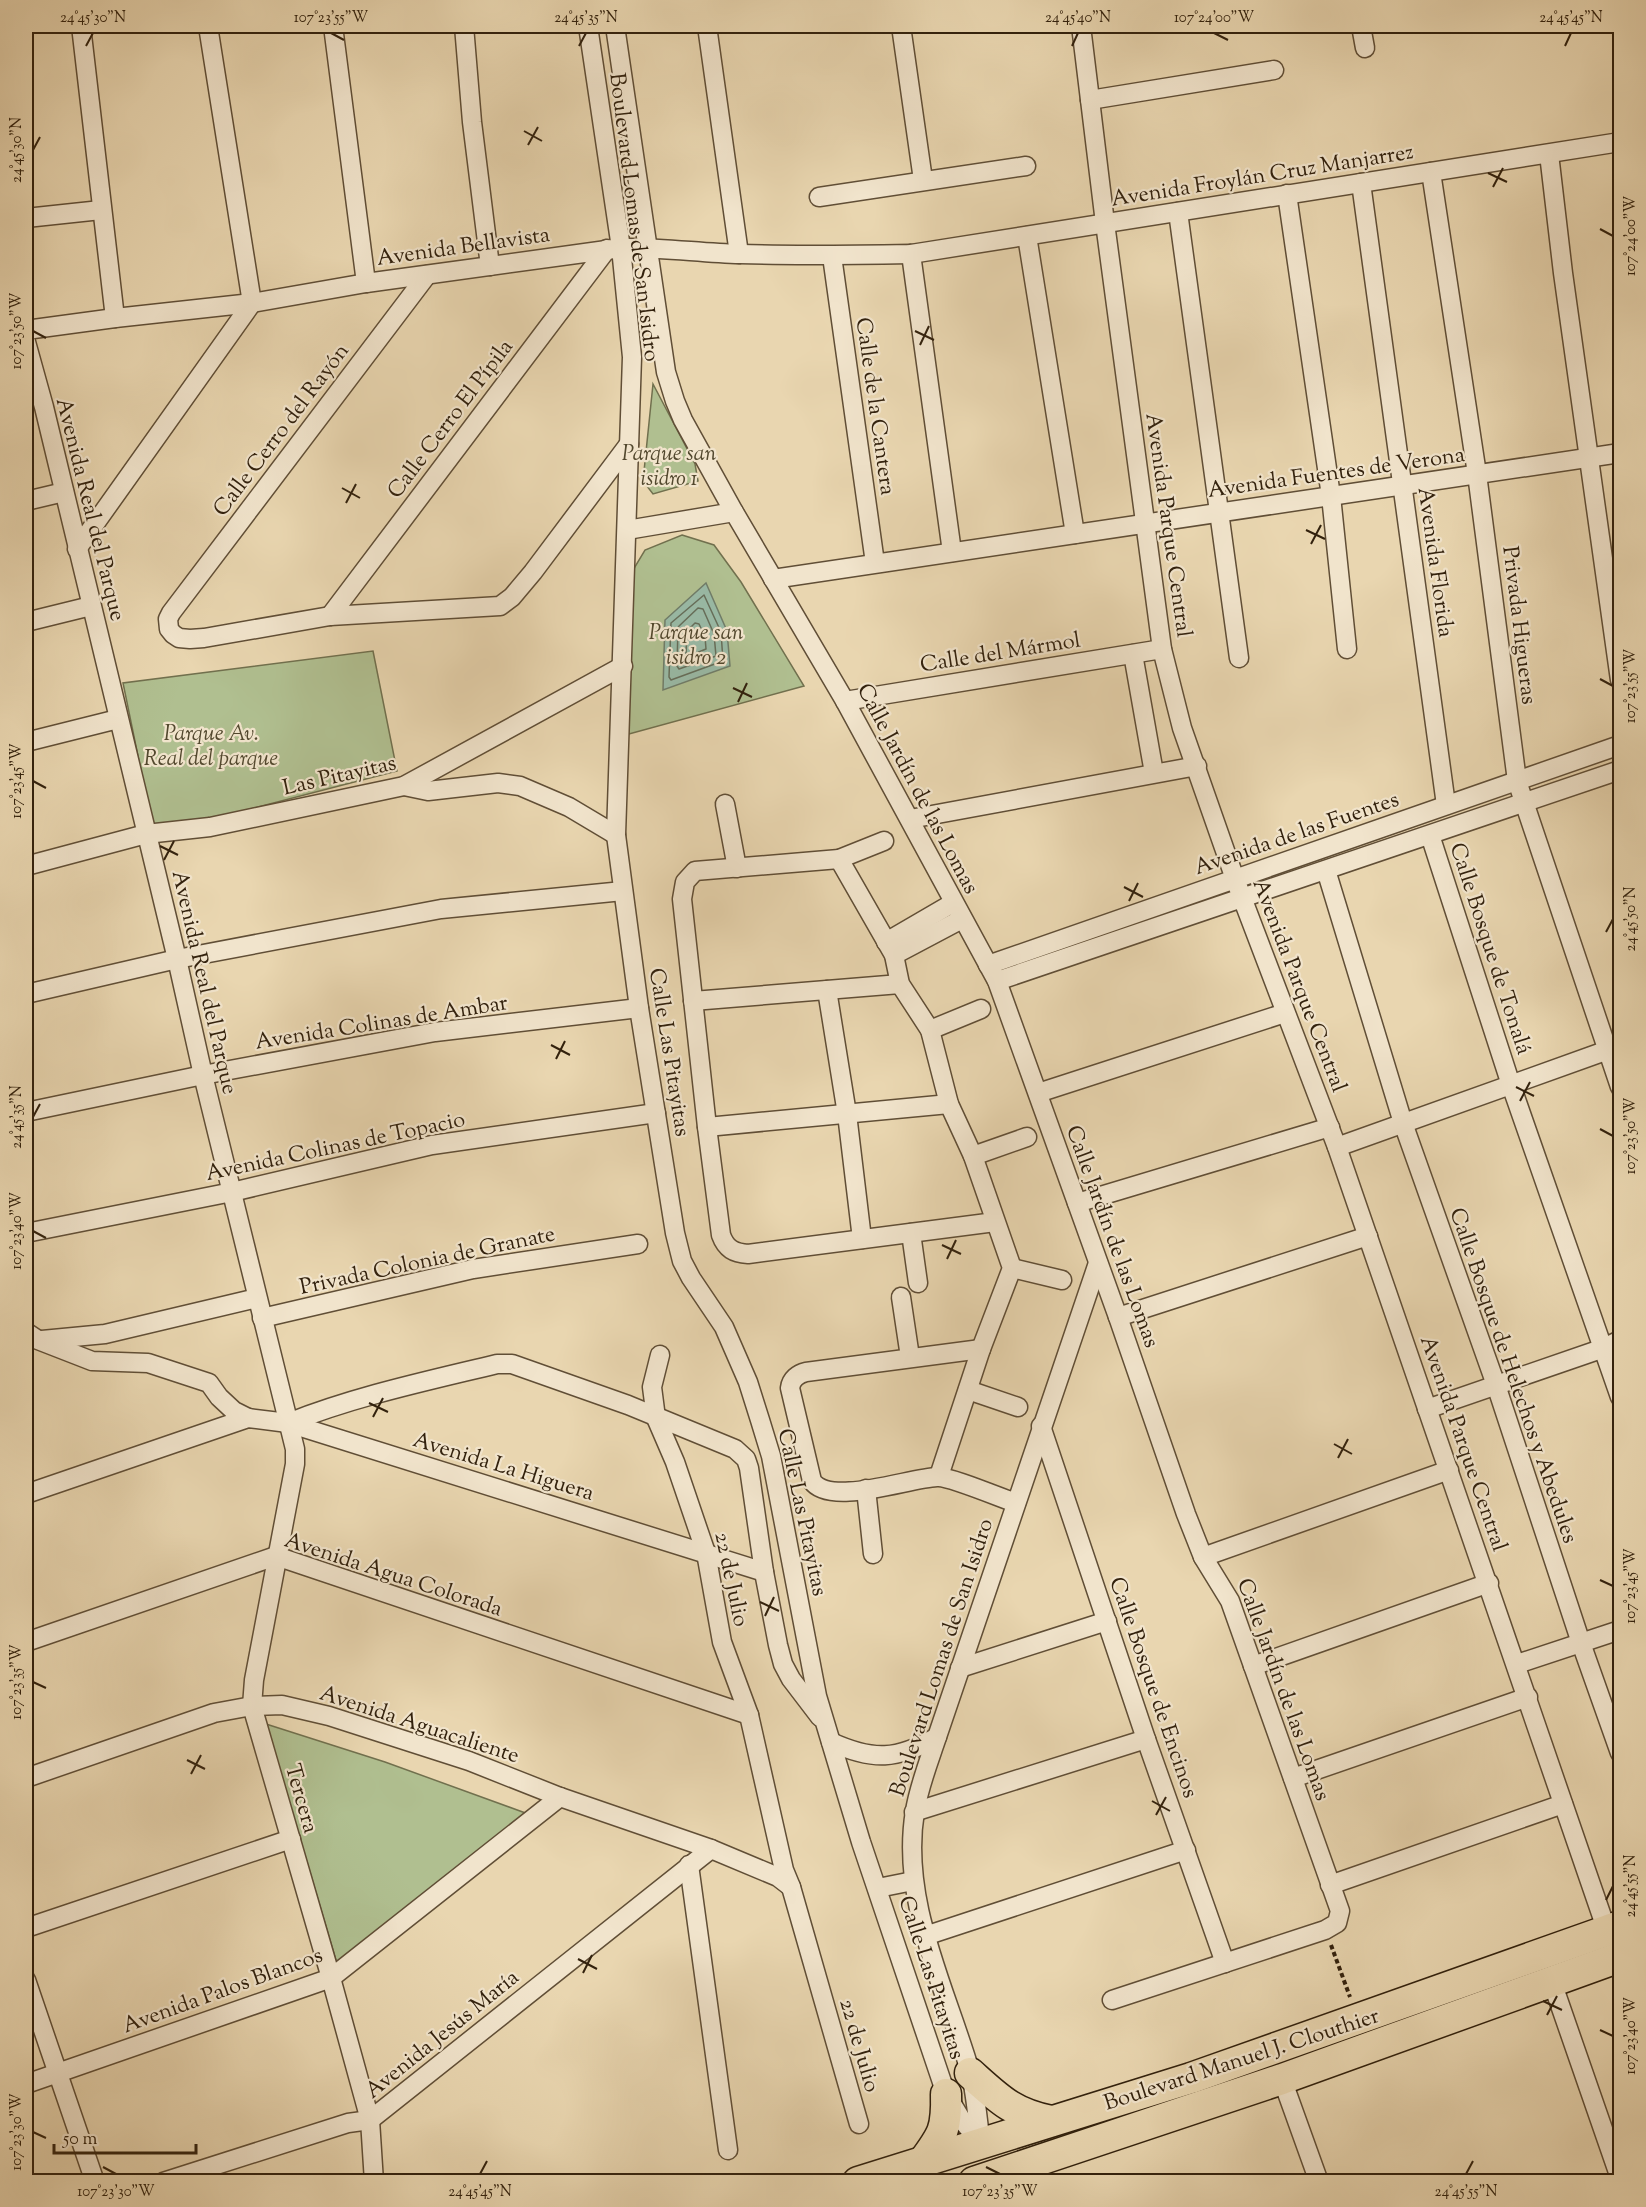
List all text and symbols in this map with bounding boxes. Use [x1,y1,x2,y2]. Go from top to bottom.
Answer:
text: 24°45'30"N [60,8,126,29]
text: 107°23'55"W [294,8,369,29]
text: 24°45'35"N [554,8,618,29]
text: 24°45'40"N [1045,8,1111,29]
text: 107°24'00"W [1174,8,1254,29]
text: 24°45'45"N [1539,8,1603,29]
street label: Boulevard Lomas de San Isidro [599,71,667,364]
text: 24°45'30"N [7,117,28,183]
street label: Avenida Froylán Cruz Manjarrez [1109,137,1416,217]
text: 107°24'00"W [1621,196,1642,276]
street label: Avenida Bellavista [375,220,552,276]
text: 107°23'50"W [7,292,28,369]
street label: Calle de la Cantera [846,315,902,497]
street label: Calle Cerro El Pípila [381,333,522,506]
street label: Calle Cerro del Rayón [207,338,358,524]
street label: Avenida Real del Parque [46,395,132,625]
street label: Avenida Parque Central [1135,411,1199,640]
park label: Parque san isidro 1 [622,439,717,496]
street label: Avenida Fuentes de Verona [1206,440,1467,508]
street label: Avenida Florida [1408,485,1460,640]
street label: Privada Higueras [1492,544,1544,706]
park label: Parque san isidro 2 [649,618,744,675]
street label: Calle del Mármol [918,625,1083,682]
text: 107°23'55"W [1621,648,1642,723]
street label: Calle Jardín de las Lomas [847,678,986,900]
park label: Parque Av. Real del parque [144,719,278,776]
text: 107°23'45"W [7,743,28,819]
street label: Las Pitayitas [280,748,400,806]
street label: Avenida de las Fuentes [1190,785,1404,885]
street label: Calle Bosque de Tonalá [1440,839,1539,1059]
street label: Avenida Real del Parque [162,868,244,1098]
street label: Avenida Parque Central [1243,875,1354,1097]
text: 24°45'50"N [1621,886,1642,952]
street label: Calle Las Pitayitas [639,966,697,1139]
street label: Avenida Colinas de Ambar [253,988,510,1060]
text: 24°45'35"N [7,1085,28,1149]
text: 107°23'50"W [1621,1097,1642,1174]
street label: Avenida Colinas de Topacio [203,1105,468,1191]
street label: Calle Jardín de las Lomas [1056,1121,1166,1353]
text: 107°23'40"W [7,1192,28,1270]
street label: Calle Bosque de Helechos y Abedules [1440,1204,1585,1548]
street label: Privada Colonia de Granate [297,1219,558,1305]
street label: Avenida Parque Central [1410,1332,1514,1556]
street label: Avenida La Higuera [409,1425,598,1511]
street label: Calle Las Pitayitas [768,1426,834,1599]
street label: Boulevard Lomas de San Isidro [883,1515,1003,1801]
street label: Avenida Agua Colorada [280,1525,506,1626]
street label: 22 de Julio [704,1529,756,1630]
text: 107°23'45"W [1621,1548,1642,1624]
street label: Calle Bosque de Encinos [1099,1573,1205,1803]
street label: Calle Jardín de las Lomas [1227,1574,1337,1806]
text: 107°23'35"W [7,1644,28,1720]
street label: Avenida Aguacaliente [315,1678,523,1773]
street label: Tercera [275,1760,325,1837]
text: 24°45'55"N [1621,1855,1642,1917]
street label: Calle Las Pitayitas [889,1892,972,2064]
street label: Avenida Palos Blancos [118,1941,328,2043]
street label: Avenida Jesús María [359,1963,527,2108]
street label: 22 de Julio [830,1995,887,2096]
text: 107°23'40"W [1621,1997,1642,2075]
street label: Boulevard Manuel J. Clouthier [1100,2001,1384,2121]
text: 107°23'30"W [7,2093,28,2171]
scale bar [54,2117,196,2155]
text: 50 m [62,2127,98,2153]
text: 107°23'30"W [77,2182,155,2203]
text: 24°45'45"N [448,2182,512,2203]
text: 107°23'35"W [962,2182,1038,2203]
text: 24°45'55"N [1435,2182,1497,2203]

